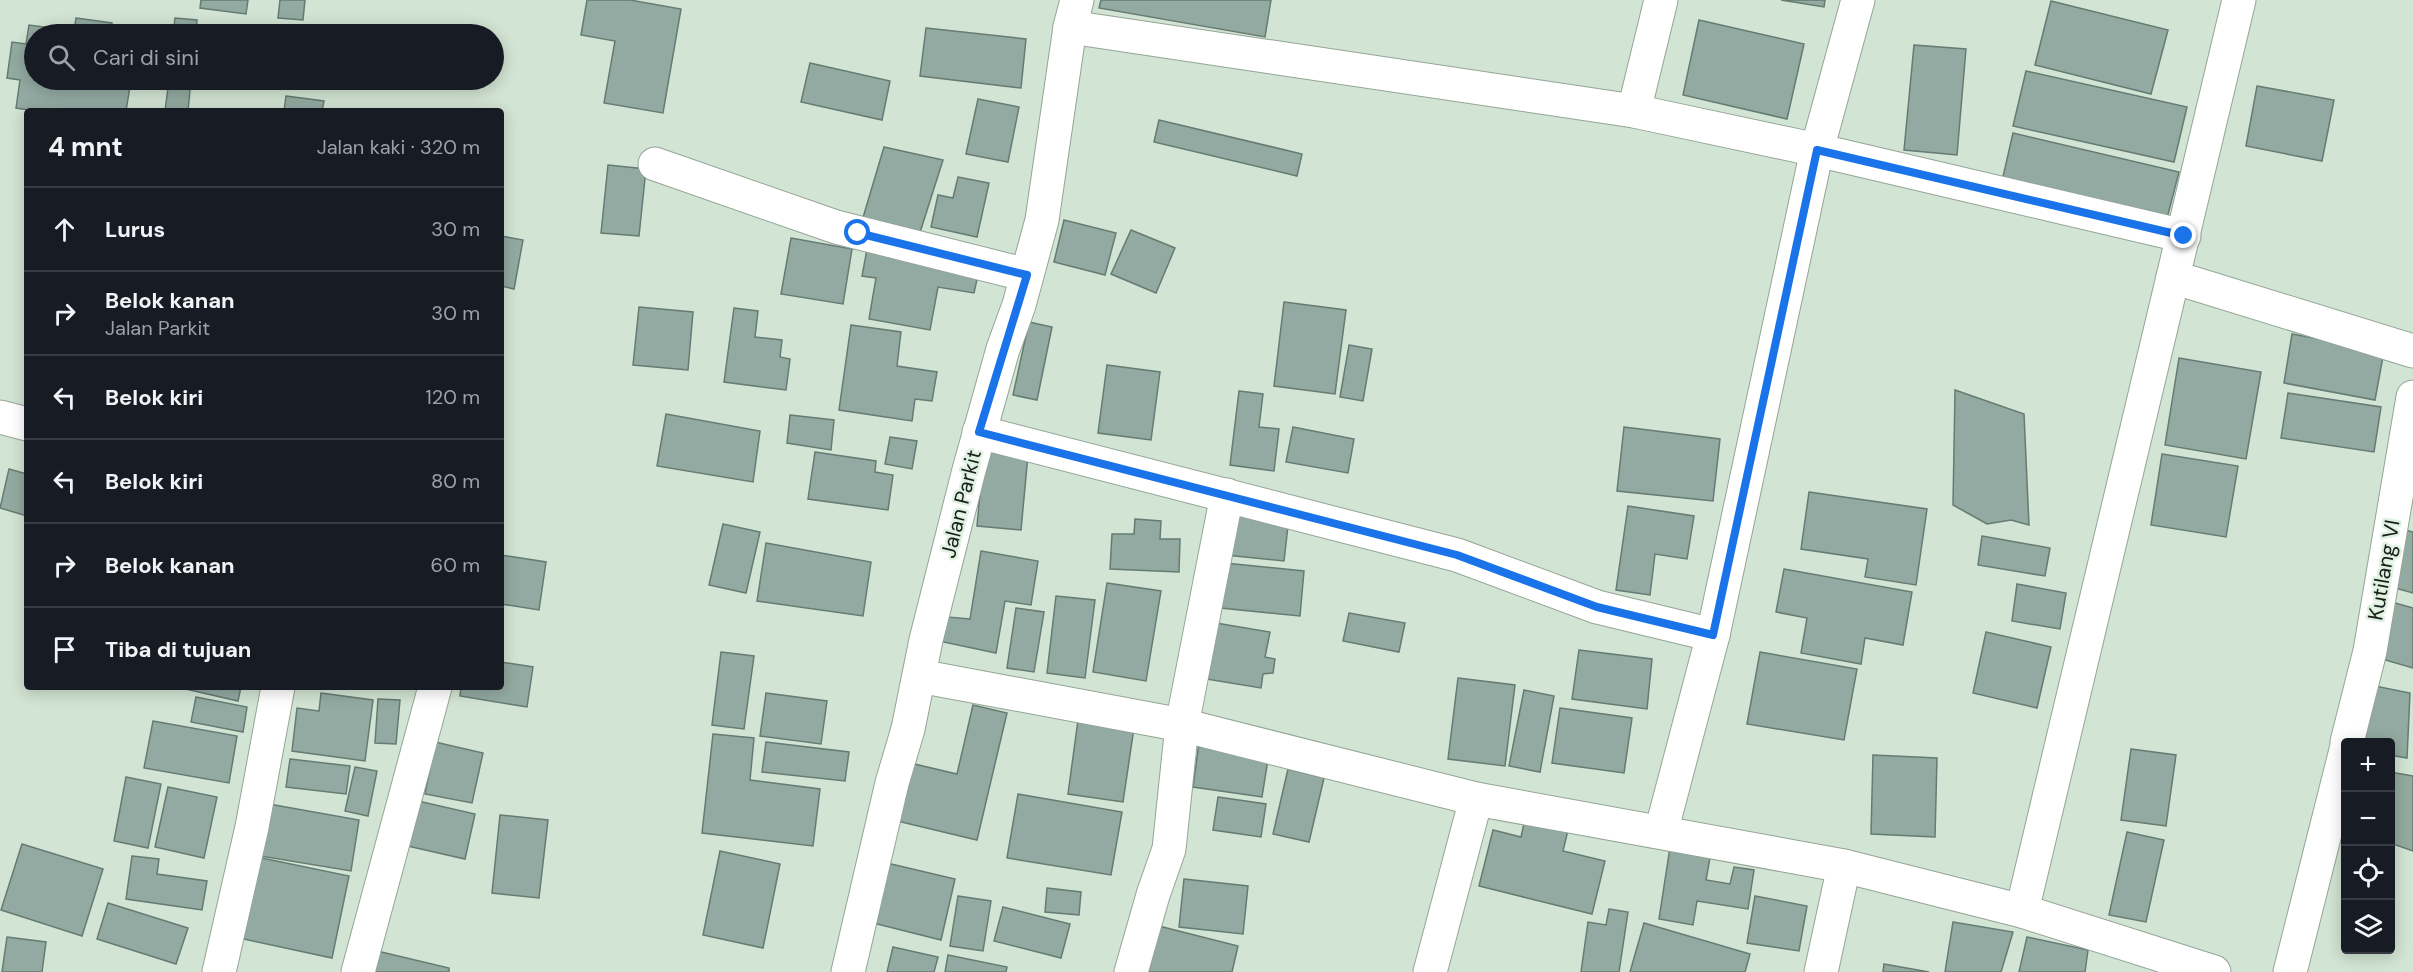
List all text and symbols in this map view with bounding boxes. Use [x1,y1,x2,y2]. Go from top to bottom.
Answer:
search box [24,24,504,90]
icon: search [45,41,78,74]
text: Cari di sini [93,43,199,72]
text: 4 mnt [48,130,123,164]
text: Jalan kaki · 320 m [317,134,480,160]
icon: ahead [48,213,81,246]
text: Lurus [105,215,165,244]
text: 30 m [431,216,480,242]
route start [844,219,870,245]
route end [2170,222,2196,248]
text: Belok kanan [105,286,235,315]
icon: right [48,297,81,330]
text: 30 m [431,300,480,326]
text: Jalan Parkit [105,315,210,341]
icon: left [48,381,81,414]
text: Belok kiri [105,383,203,412]
text: 120 m [426,384,480,410]
street label: Jalan Parkit [934,447,988,561]
icon: left [48,465,81,498]
text: Belok kiri [105,467,203,496]
text: 80 m [431,468,480,494]
street label: Kutilang VI [2361,518,2407,622]
icon: right [48,549,81,582]
text: Belok kanan [105,551,235,580]
text: 60 m [431,552,480,578]
icon: arrive [48,633,81,666]
text: Tiba di tujuan [105,635,251,664]
map controls [2341,738,2395,954]
button: + [2341,738,2395,792]
button: − [2341,792,2395,846]
button: locate [2341,846,2395,900]
button: layers [2341,900,2395,954]

